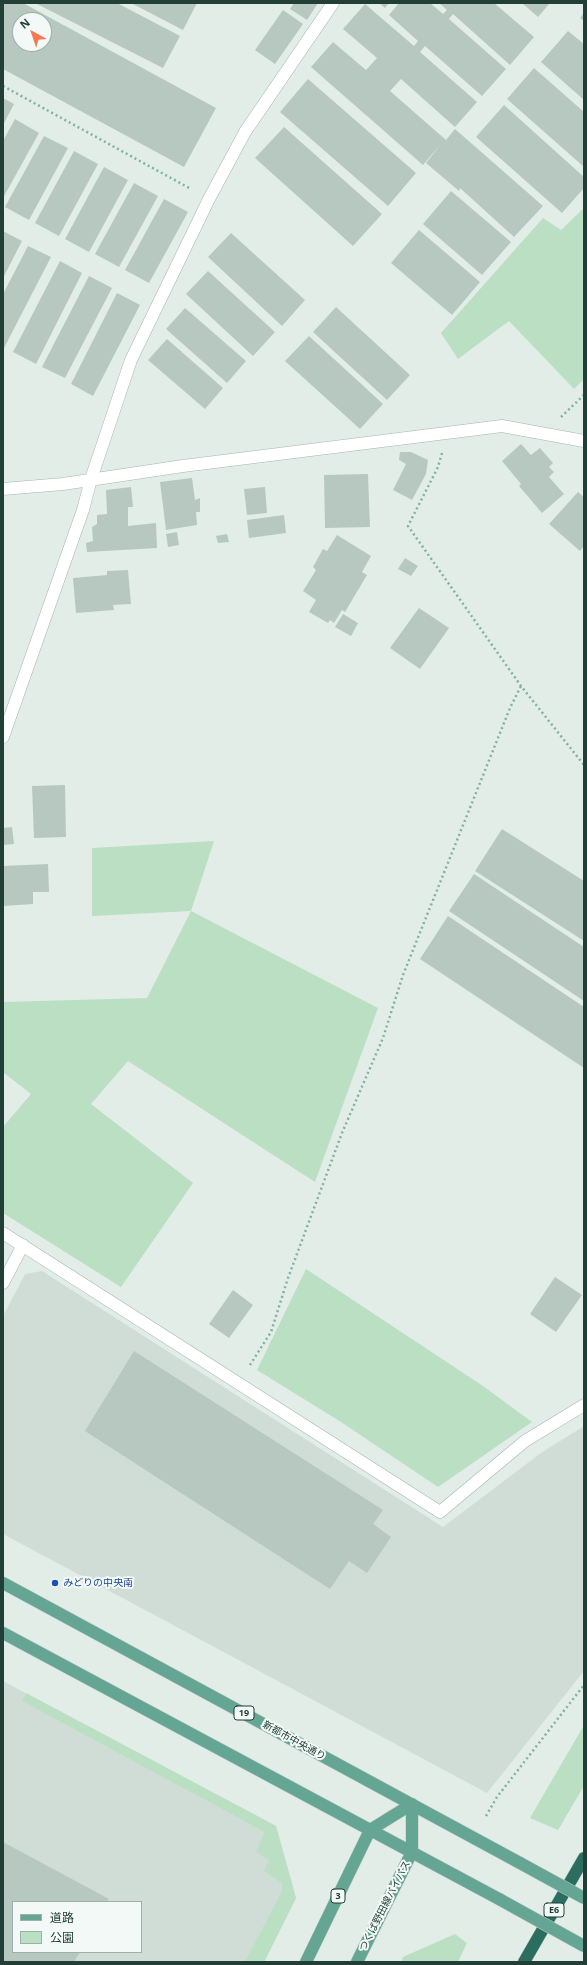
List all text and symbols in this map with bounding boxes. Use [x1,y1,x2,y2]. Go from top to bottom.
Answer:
north arrow [12,12,52,52]
text: N [16,15,33,32]
place label: みどりの中央南 [63,1577,133,1589]
marker: みどりの中央南 [50,1578,60,1588]
road number: 19 [234,1706,254,1720]
street label: 新都市中央通り [260,1719,328,1763]
street label: つくば野田線バイパス [357,1859,413,1953]
road number: 3 [331,1889,345,1903]
legend [12,1901,142,1953]
road number: E6 [544,1903,564,1917]
text: 道路 [50,1909,74,1926]
text: 公園 [50,1929,74,1946]

